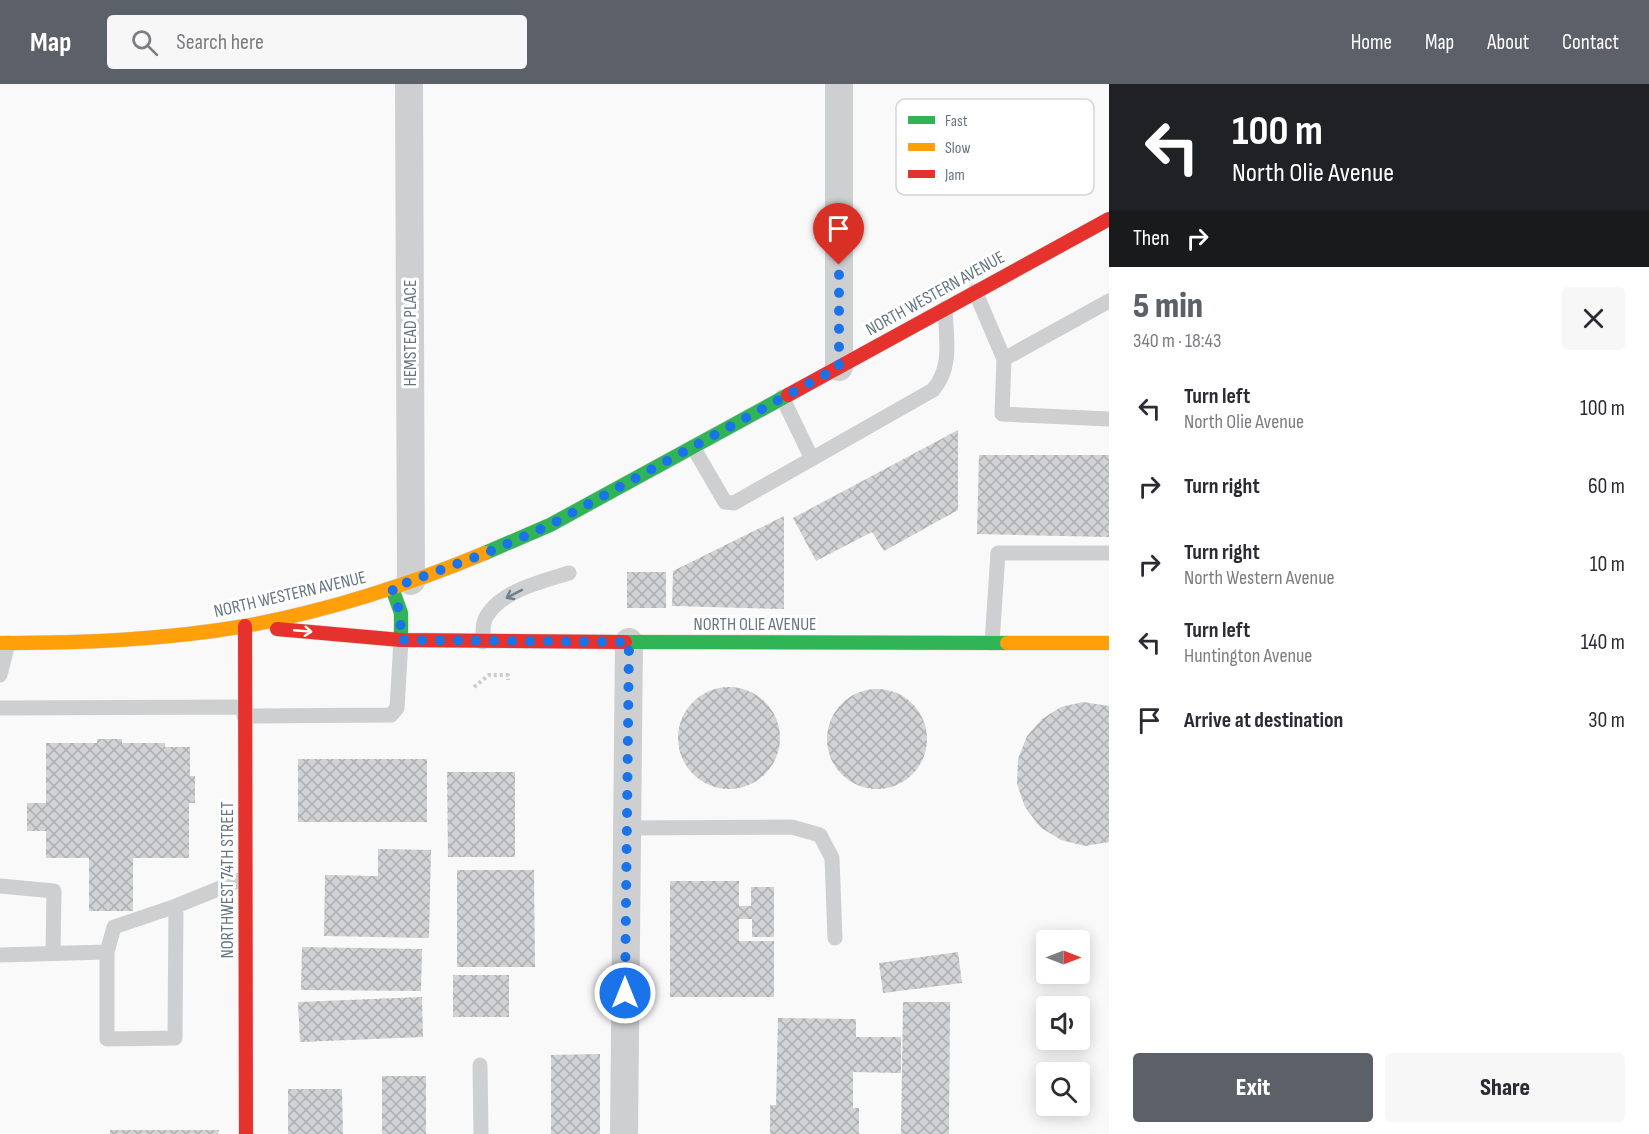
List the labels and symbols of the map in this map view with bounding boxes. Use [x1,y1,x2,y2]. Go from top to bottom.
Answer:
legend [896,99,1094,195]
text: Fast [945,112,968,131]
text: Slow [945,139,970,158]
text: Jam [944,166,965,185]
pin [813,203,864,265]
street label: NORTH WESTERN AVENUE [862,247,1008,340]
street label: HEMSTEAD PLACE [400,280,421,386]
street label: NORTH WESTERN AVENUE [212,567,368,622]
one-way arrow [506,589,524,601]
street label: NORTH OLIE AVENUE [693,614,817,635]
one-way arrow [293,626,313,637]
street label: NORTHWEST 74TH STREET [217,802,238,958]
north arrow [1036,930,1090,984]
position arrow [593,961,657,1025]

